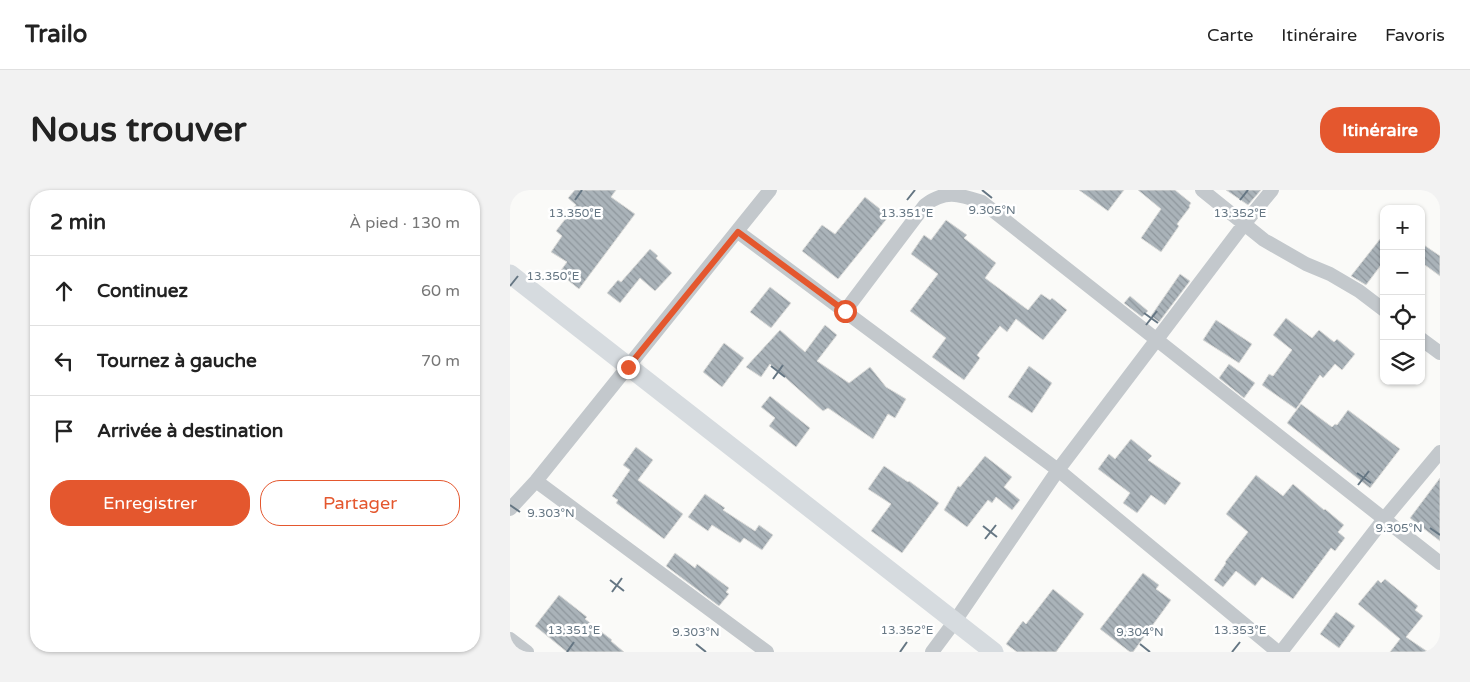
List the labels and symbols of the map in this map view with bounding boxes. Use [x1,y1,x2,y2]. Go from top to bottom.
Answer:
text: 9.305°N [968,203,1016,217]
text: 13.350°E [549,206,602,220]
text: 13.351°E [881,206,934,220]
text: 13.352°E [1214,206,1267,220]
text: 13.350°E [527,269,580,283]
route start [834,300,857,323]
route end [617,356,640,379]
text: 9.303°N [527,506,575,520]
text: 9.305°N [1375,521,1423,535]
text: 13.351°E [548,623,601,637]
text: 13.352°E [881,623,934,637]
text: 13.353°E [1214,623,1267,637]
text: 9.303°N [672,625,720,639]
text: 9.304°N [1116,625,1164,639]

